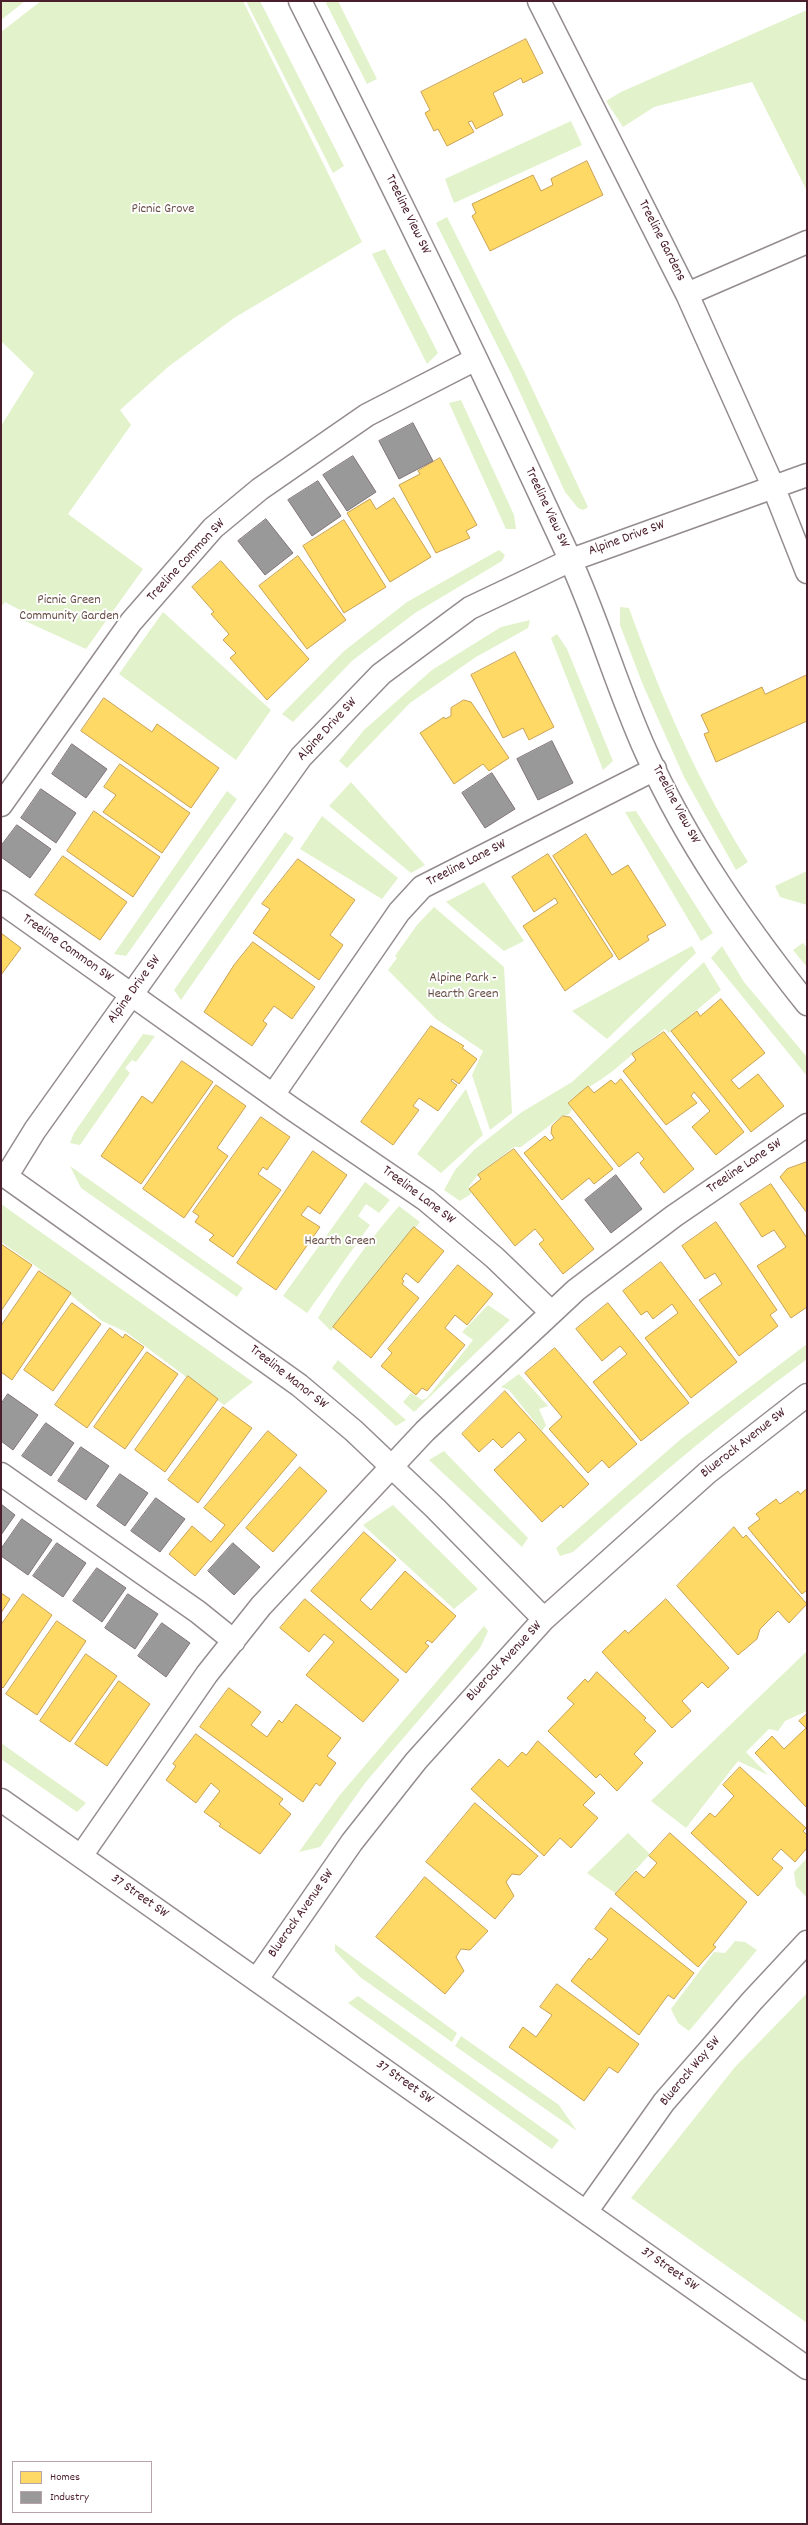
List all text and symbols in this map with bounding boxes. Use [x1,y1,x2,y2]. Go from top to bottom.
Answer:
street label: Treeline View SW [380,172,434,258]
street label: Treeline Gardens [633,198,689,284]
park label: Picnic Grove [132,202,194,218]
street label: Treeline View SW [520,465,572,551]
street label: Treeline Common SW [144,516,230,606]
street label: Alpine Drive SW [586,517,668,561]
park label: Picnic Green Community Garden [19,593,119,626]
street label: Alpine Drive SW [295,695,361,765]
street label: Treeline View SW [647,763,703,847]
street label: Treeline Lane SW [424,837,510,891]
street label: Treeline Common SW [18,911,116,987]
street label: Alpine Drive SW [105,953,165,1027]
park label: Alpine Park - Hearth Green [428,971,498,1004]
street label: Treeline Lane SW [704,1136,786,1198]
street label: Treeline Lane SW [378,1163,458,1229]
park label: Hearth Green [305,1234,375,1250]
street label: Treeline Manor SW [245,1342,331,1414]
street label: Bluerock Avenue SW [698,1405,790,1483]
street label: Bluerock Avenue SW [463,1618,547,1706]
street label: Bluerock Avenue SW [265,1867,339,1961]
street label: 37 Street SW [107,1871,171,1923]
street label: Bluerock Way SW [657,2034,725,2110]
street label: 37 Street SW [372,2057,436,2109]
street label: 37 Street SW [637,2244,701,2296]
legend [12,2461,152,2513]
text: Homes [50,2469,80,2486]
text: Industry [50,2489,89,2506]

